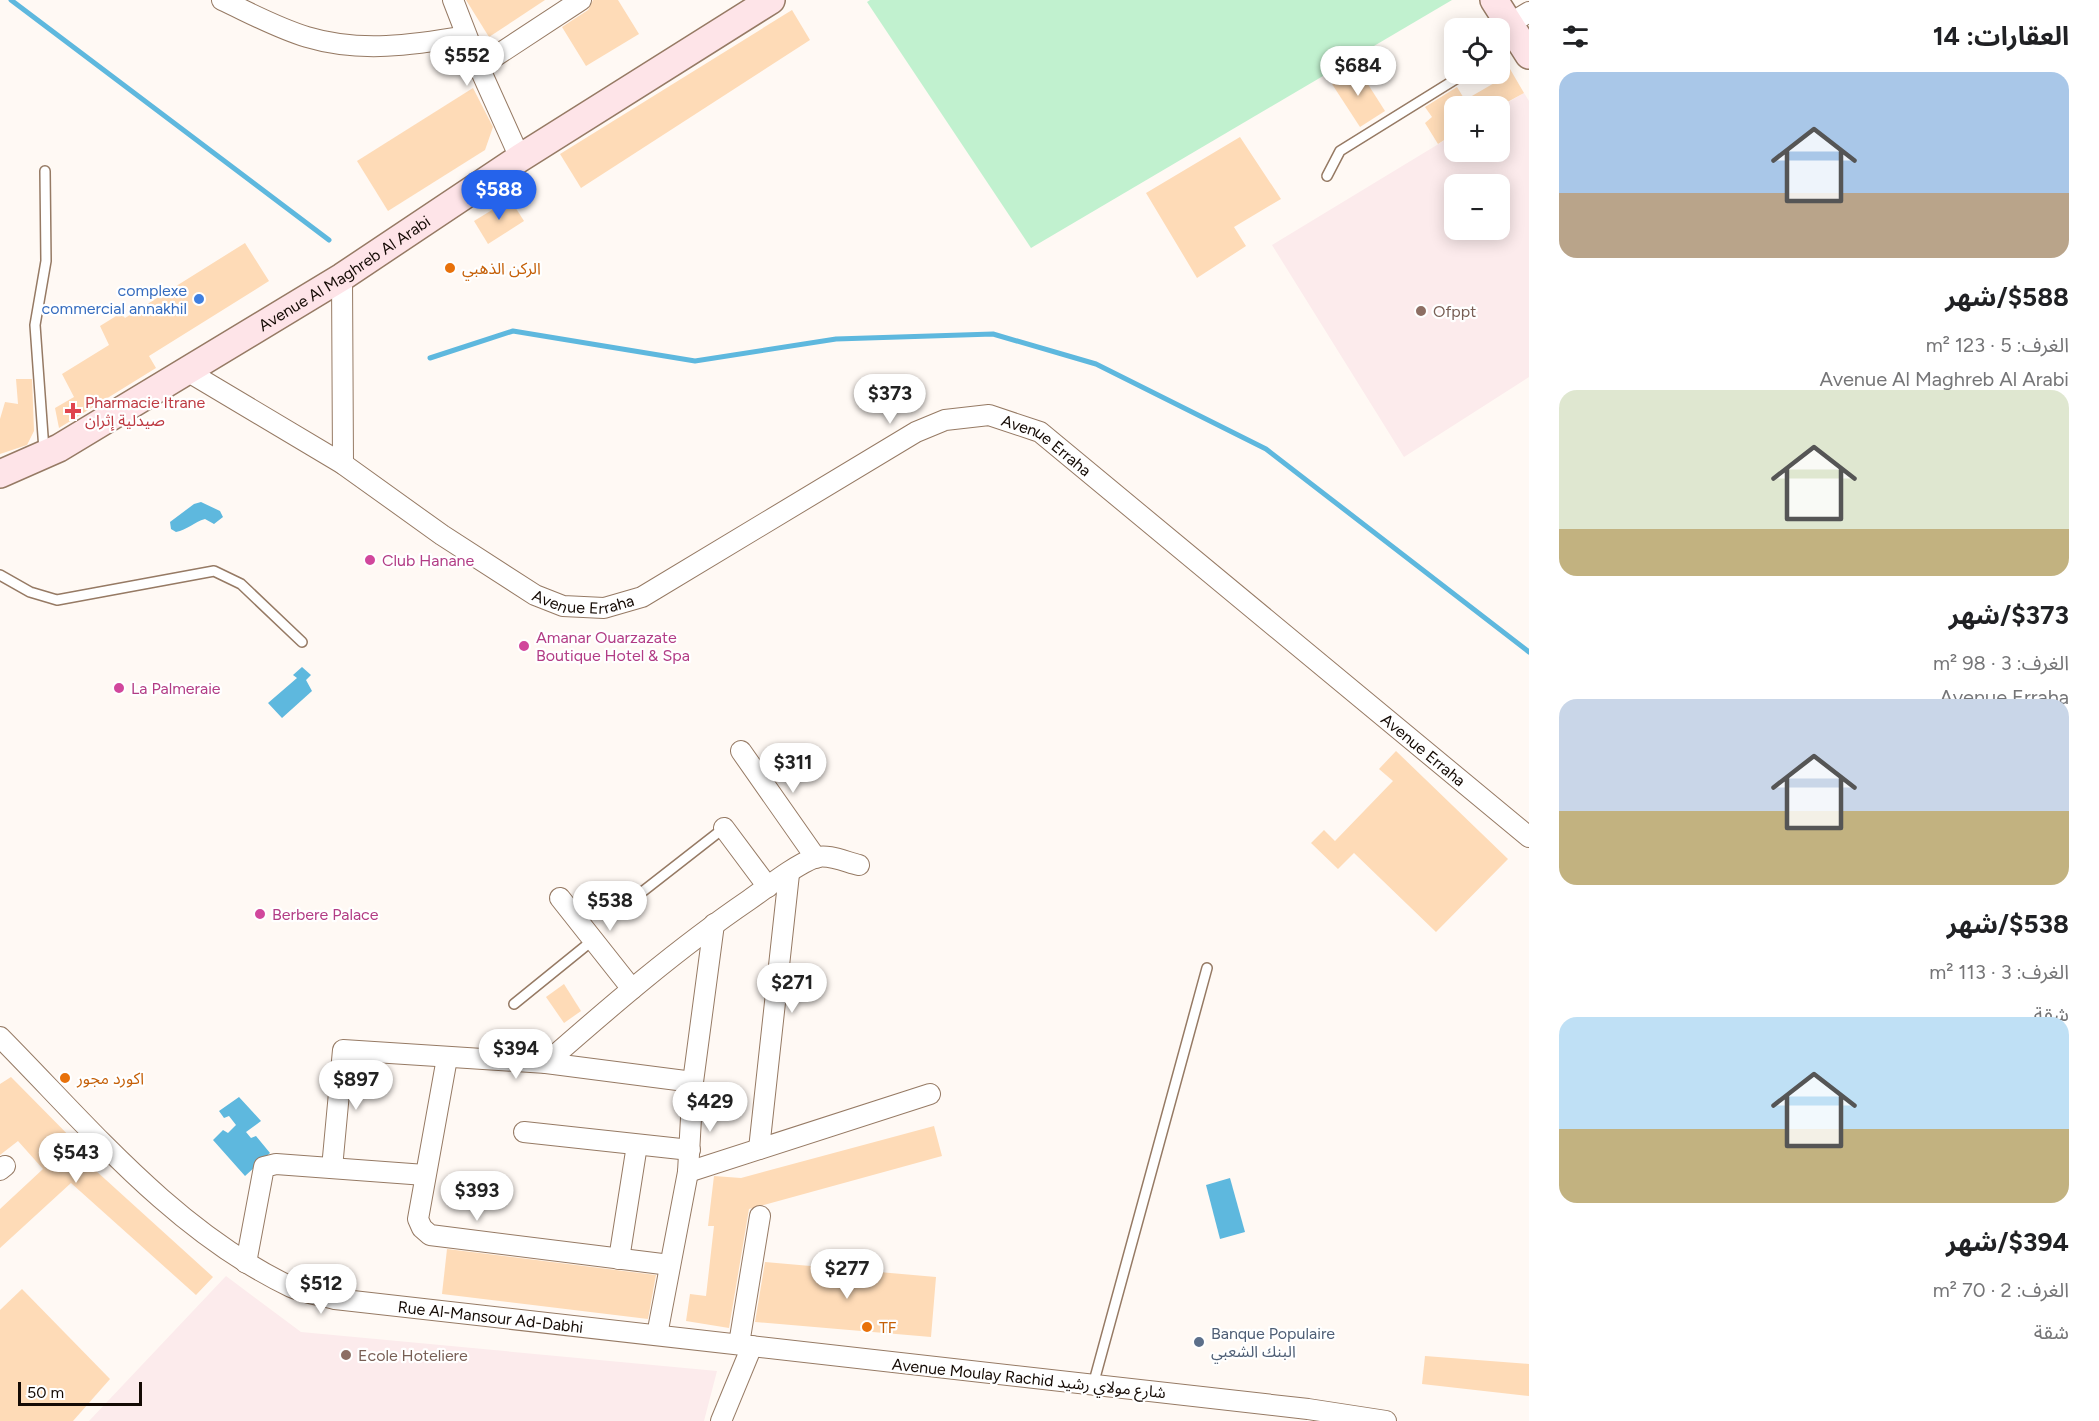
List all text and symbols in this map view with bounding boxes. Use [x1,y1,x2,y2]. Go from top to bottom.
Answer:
map controls [1444,18,1510,240]
button: locate [1444,18,1510,84]
icon: filters [1559,20,1592,53]
text: العقارات: 14 [1933,20,2069,52]
pin: $552 [431,36,503,87]
text: $552 [444,43,490,67]
pin: $684 [1322,46,1394,97]
text: $684 [1334,53,1382,77]
button: + [1444,96,1510,162]
icon: home [1760,111,1868,219]
pin: $588 [463,170,535,221]
button: − [1444,174,1510,240]
text: $588 [475,177,523,201]
street label: Avenue Al Maghreb Al Arabi [255,212,434,335]
place label: الركن الذهبي [462,259,541,281]
marker: الركن الذهبي [443,261,457,275]
place label: complexe commercial annakhil [42,281,187,318]
text: $588/شهر [1945,281,2069,313]
marker: complexe commercial annakhil [192,292,206,306]
place label: Ofppt [1433,302,1476,321]
marker: Ofppt [1414,304,1428,318]
text: الغرف: 5 · 123 m² [1926,333,2069,357]
text: Avenue Al Maghreb Al Arabi [1819,367,2069,391]
pin: $373 [854,374,926,425]
text: $373 [868,381,912,405]
place label: Pharmacie Itrane صيدلية إثران [85,393,205,431]
marker: Pharmacie Itrane صيدلية إثران [66,404,80,418]
street label: Avenue Erraha [999,411,1095,480]
icon: home [1760,429,1868,537]
place label: Club Hanane [382,551,475,570]
marker: Club Hanane [363,553,377,567]
street label: Avenue Erraha [529,586,636,618]
text: $373/شهر [1949,599,2069,631]
place label: Amanar Ouarzazate Boutique Hotel & Spa [536,628,690,665]
marker: Amanar Ouarzazate Boutique Hotel & Spa [517,639,531,653]
text: الغرف: 3 · 98 m² [1933,651,2069,675]
place label: La Palmeraie [131,679,221,698]
marker: La Palmeraie [112,681,126,695]
text: Avenue Erraha [1940,685,2069,709]
street label: Avenue Erraha [1377,710,1469,790]
icon: home [1760,738,1868,846]
pin: $311 [757,743,829,794]
text: $311 [773,750,813,774]
pin: $538 [574,881,646,932]
text: $538 [587,888,633,912]
place label: Berbere Palace [272,905,379,924]
marker: Berbere Palace [253,907,267,921]
text: $538/شهر [1947,908,2069,940]
text: الغرف: 3 · 113 m² [1929,960,2069,984]
pin: $271 [756,963,828,1014]
text: $271 [771,970,813,994]
text: شقة [2034,1002,2069,1026]
pin: $394 [480,1029,552,1080]
text: $394 [493,1036,539,1060]
icon: home [1760,1056,1868,1164]
pin: $897 [320,1060,392,1111]
text: $897 [333,1067,379,1091]
place label: اكورد مجور [76,1069,144,1088]
marker: اكورد مجور [58,1071,72,1085]
pin: $429 [674,1082,746,1133]
text: $429 [687,1089,733,1113]
pin: $543 [40,1133,112,1184]
text: $543 [53,1140,99,1164]
pin: $393 [441,1171,513,1222]
text: $393 [455,1178,499,1202]
text: $394/شهر [1946,1226,2069,1258]
pin: $277 [811,1249,883,1300]
text: $277 [825,1256,869,1280]
pin: $512 [285,1264,357,1315]
text: $512 [300,1271,342,1295]
text: الغرف: 2 · 70 m² [1933,1278,2069,1302]
street label: Rue Al-Mansour Ad-Dabhi [397,1297,584,1337]
place label: TF [879,1318,897,1337]
marker: TF [860,1320,874,1334]
text: شقة [2034,1320,2069,1344]
place label: Banque Populaire البنك الشعبي [1211,1324,1335,1364]
marker: Banque Populaire البنك الشعبي [1192,1335,1206,1349]
place label: Ecole Hoteliere [358,1346,468,1365]
marker: Ecole Hoteliere [339,1348,353,1362]
street label: Avenue Moulay Rachid شارع مولاي رشيد [891,1355,1167,1405]
scale bar [18,1379,142,1406]
text: 50 m [27,1383,64,1402]

